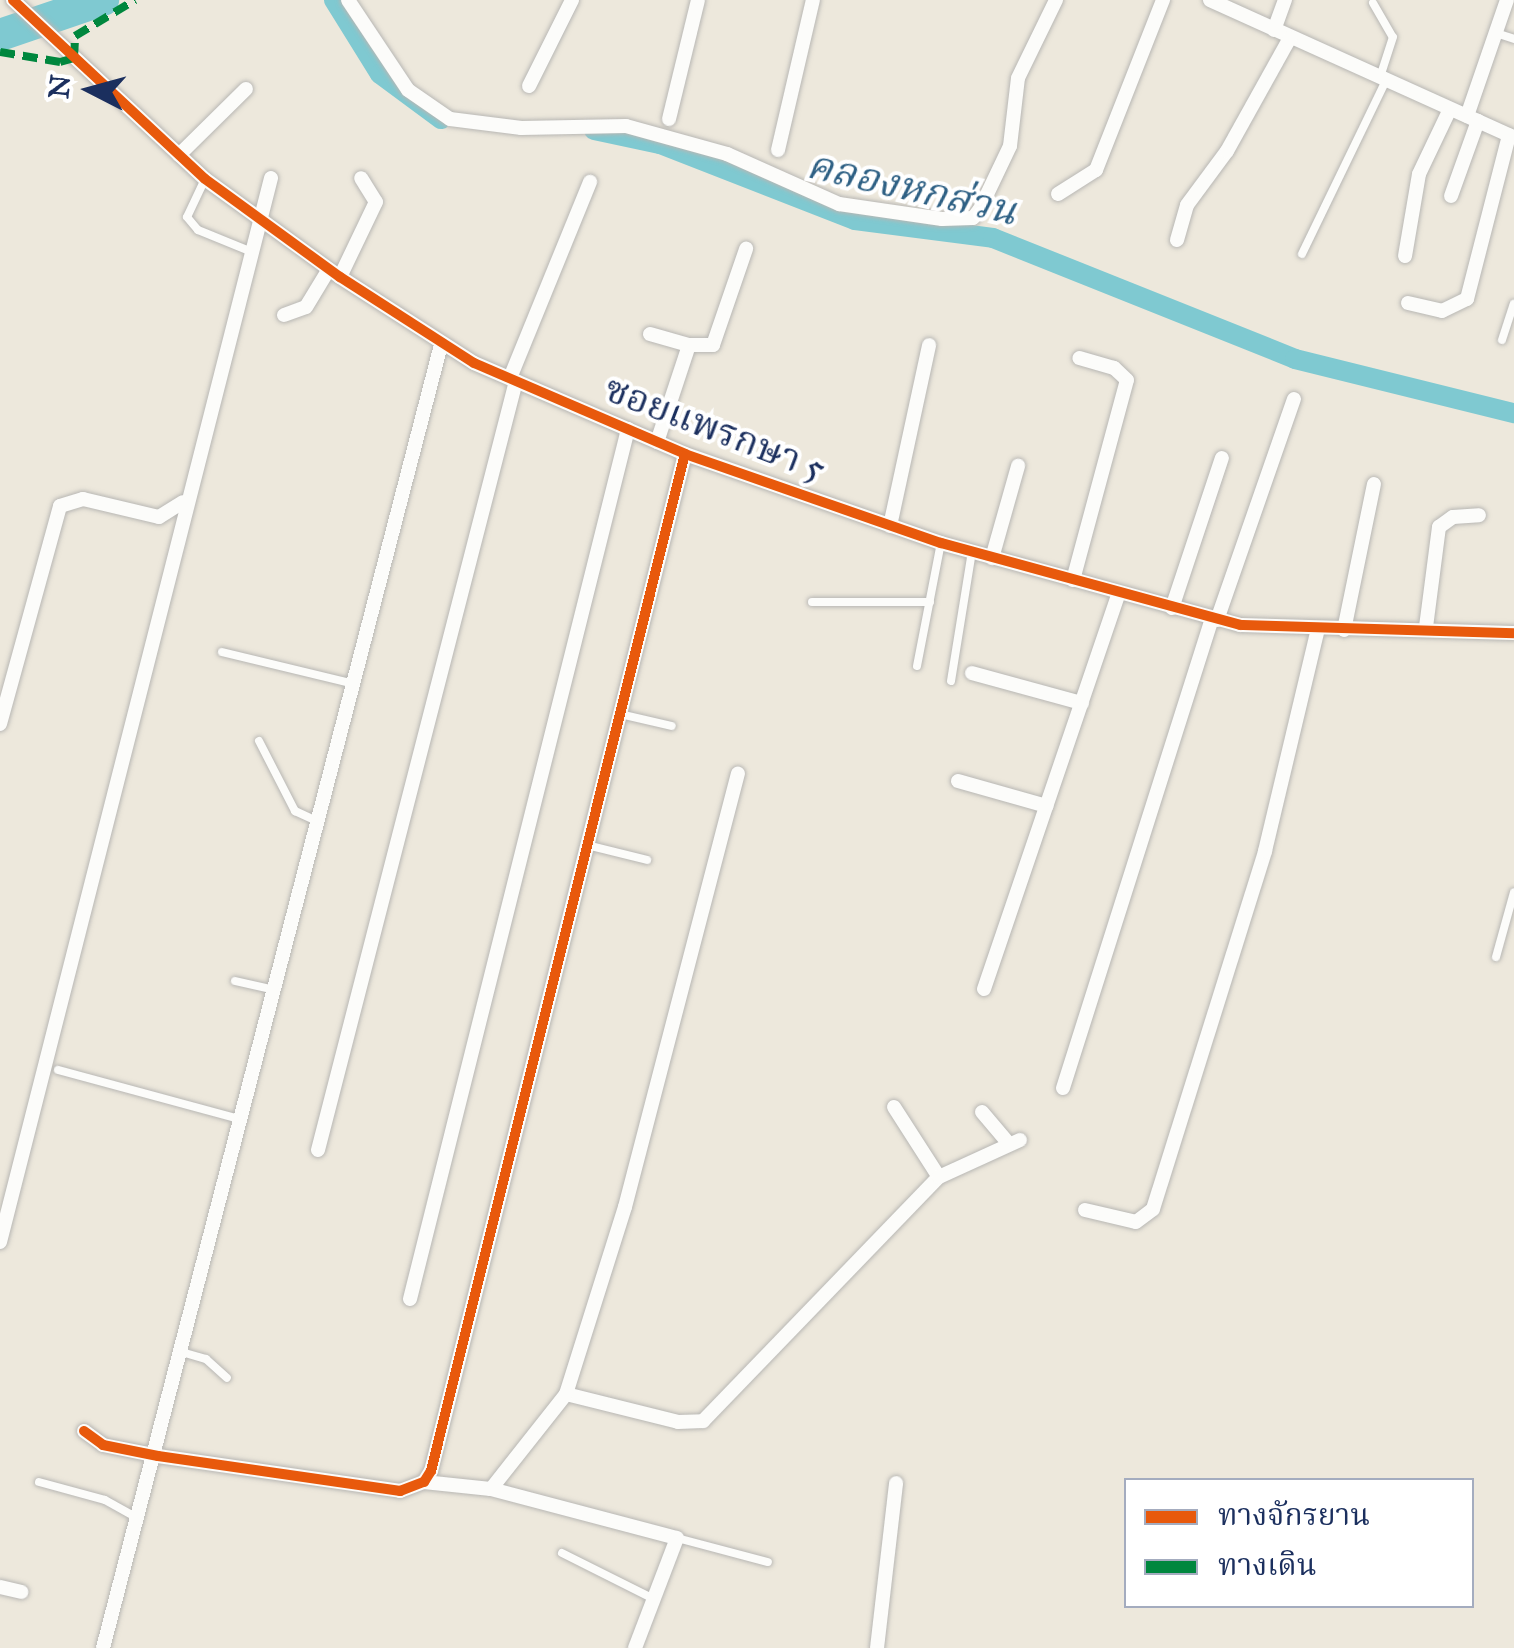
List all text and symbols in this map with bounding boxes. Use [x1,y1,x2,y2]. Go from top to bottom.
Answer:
north arrow [40,40,140,140]
text: N [41,73,78,100]
water label: คลองหกส่วน [802,141,1022,235]
street label: ซอยแพรกษา 5 [598,366,832,492]
legend [1124,1478,1474,1608]
text: ทางจักรยาน [1218,1497,1370,1533]
text: ทางเดิน [1218,1547,1317,1583]

